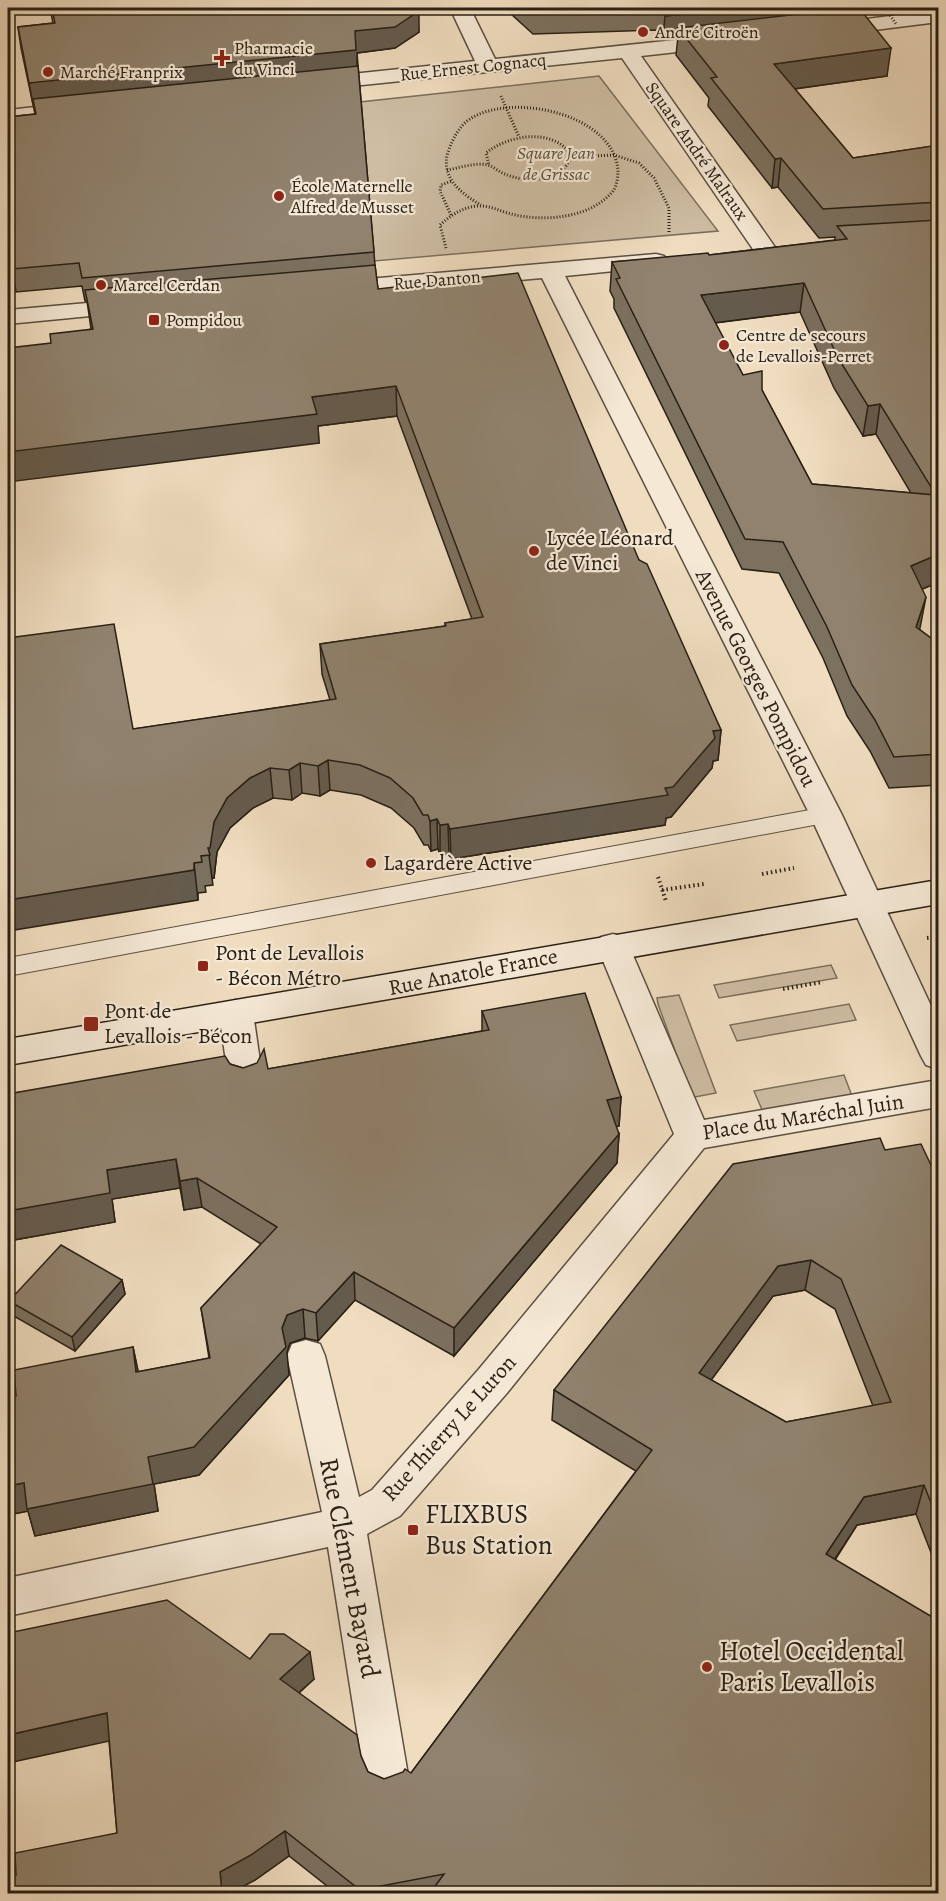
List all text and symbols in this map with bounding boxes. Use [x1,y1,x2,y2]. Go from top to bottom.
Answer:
place label: André Citroën [654,20,759,44]
marker: André Citroën [636,25,650,39]
place label: Pharmacie du Vinci [234,36,313,81]
street label: Rue Ernest Cognacq [399,47,547,87]
marker: Pharmacie du Vinci [215,51,229,65]
place label: Marché Franprix [60,60,183,84]
marker: Marché Franprix [41,65,55,79]
street label: Square André Malraux [640,77,754,225]
park label: Square Jean de Grissac [517,141,595,186]
place label: École Maternelle Alfred de Musset [290,174,414,219]
marker: École Maternelle Alfred de Musset [272,189,286,203]
street label: Rue Danton [392,264,482,296]
place label: Marcel Cerdan [113,273,220,297]
marker: Marcel Cerdan [94,278,108,292]
place label: Pompidou [166,308,242,332]
marker: Pompidou [147,313,161,327]
place label: Centre de secours de Levallois-Perret [736,323,872,368]
marker: Centre de secours de Levallois-Perret [717,338,731,352]
place label: Lycée Léonard de Vinci [546,523,674,578]
marker: Lycée Léonard de Vinci [527,544,541,558]
street label: Avenue Georges Pompidou [688,563,824,792]
place label: Lagardère Active [383,848,532,878]
marker: Lagardère Active [364,856,378,870]
place label: Pont de Levallois - Bécon Métro [215,938,364,993]
street label: Rue Anatole France [386,941,560,1003]
marker: Pont de Levallois - Bécon Métro [196,959,210,973]
place label: Pont de Levallois - Bécon [104,996,252,1051]
marker: Pont de Levallois - Bécon [82,1015,100,1033]
street label: Place du Maréchal Juin [700,1086,906,1148]
street label: Rue Thierry Le Luron [375,1348,523,1508]
street label: Rue Clément Bayard [311,1455,389,1682]
place label: FLIXBUS Bus Station [425,1496,553,1563]
marker: FLIXBUS Bus Station [406,1523,420,1537]
place label: Hotel Occidental Paris Levallois [719,1633,904,1700]
marker: Hotel Occidental Paris Levallois [700,1660,714,1674]

